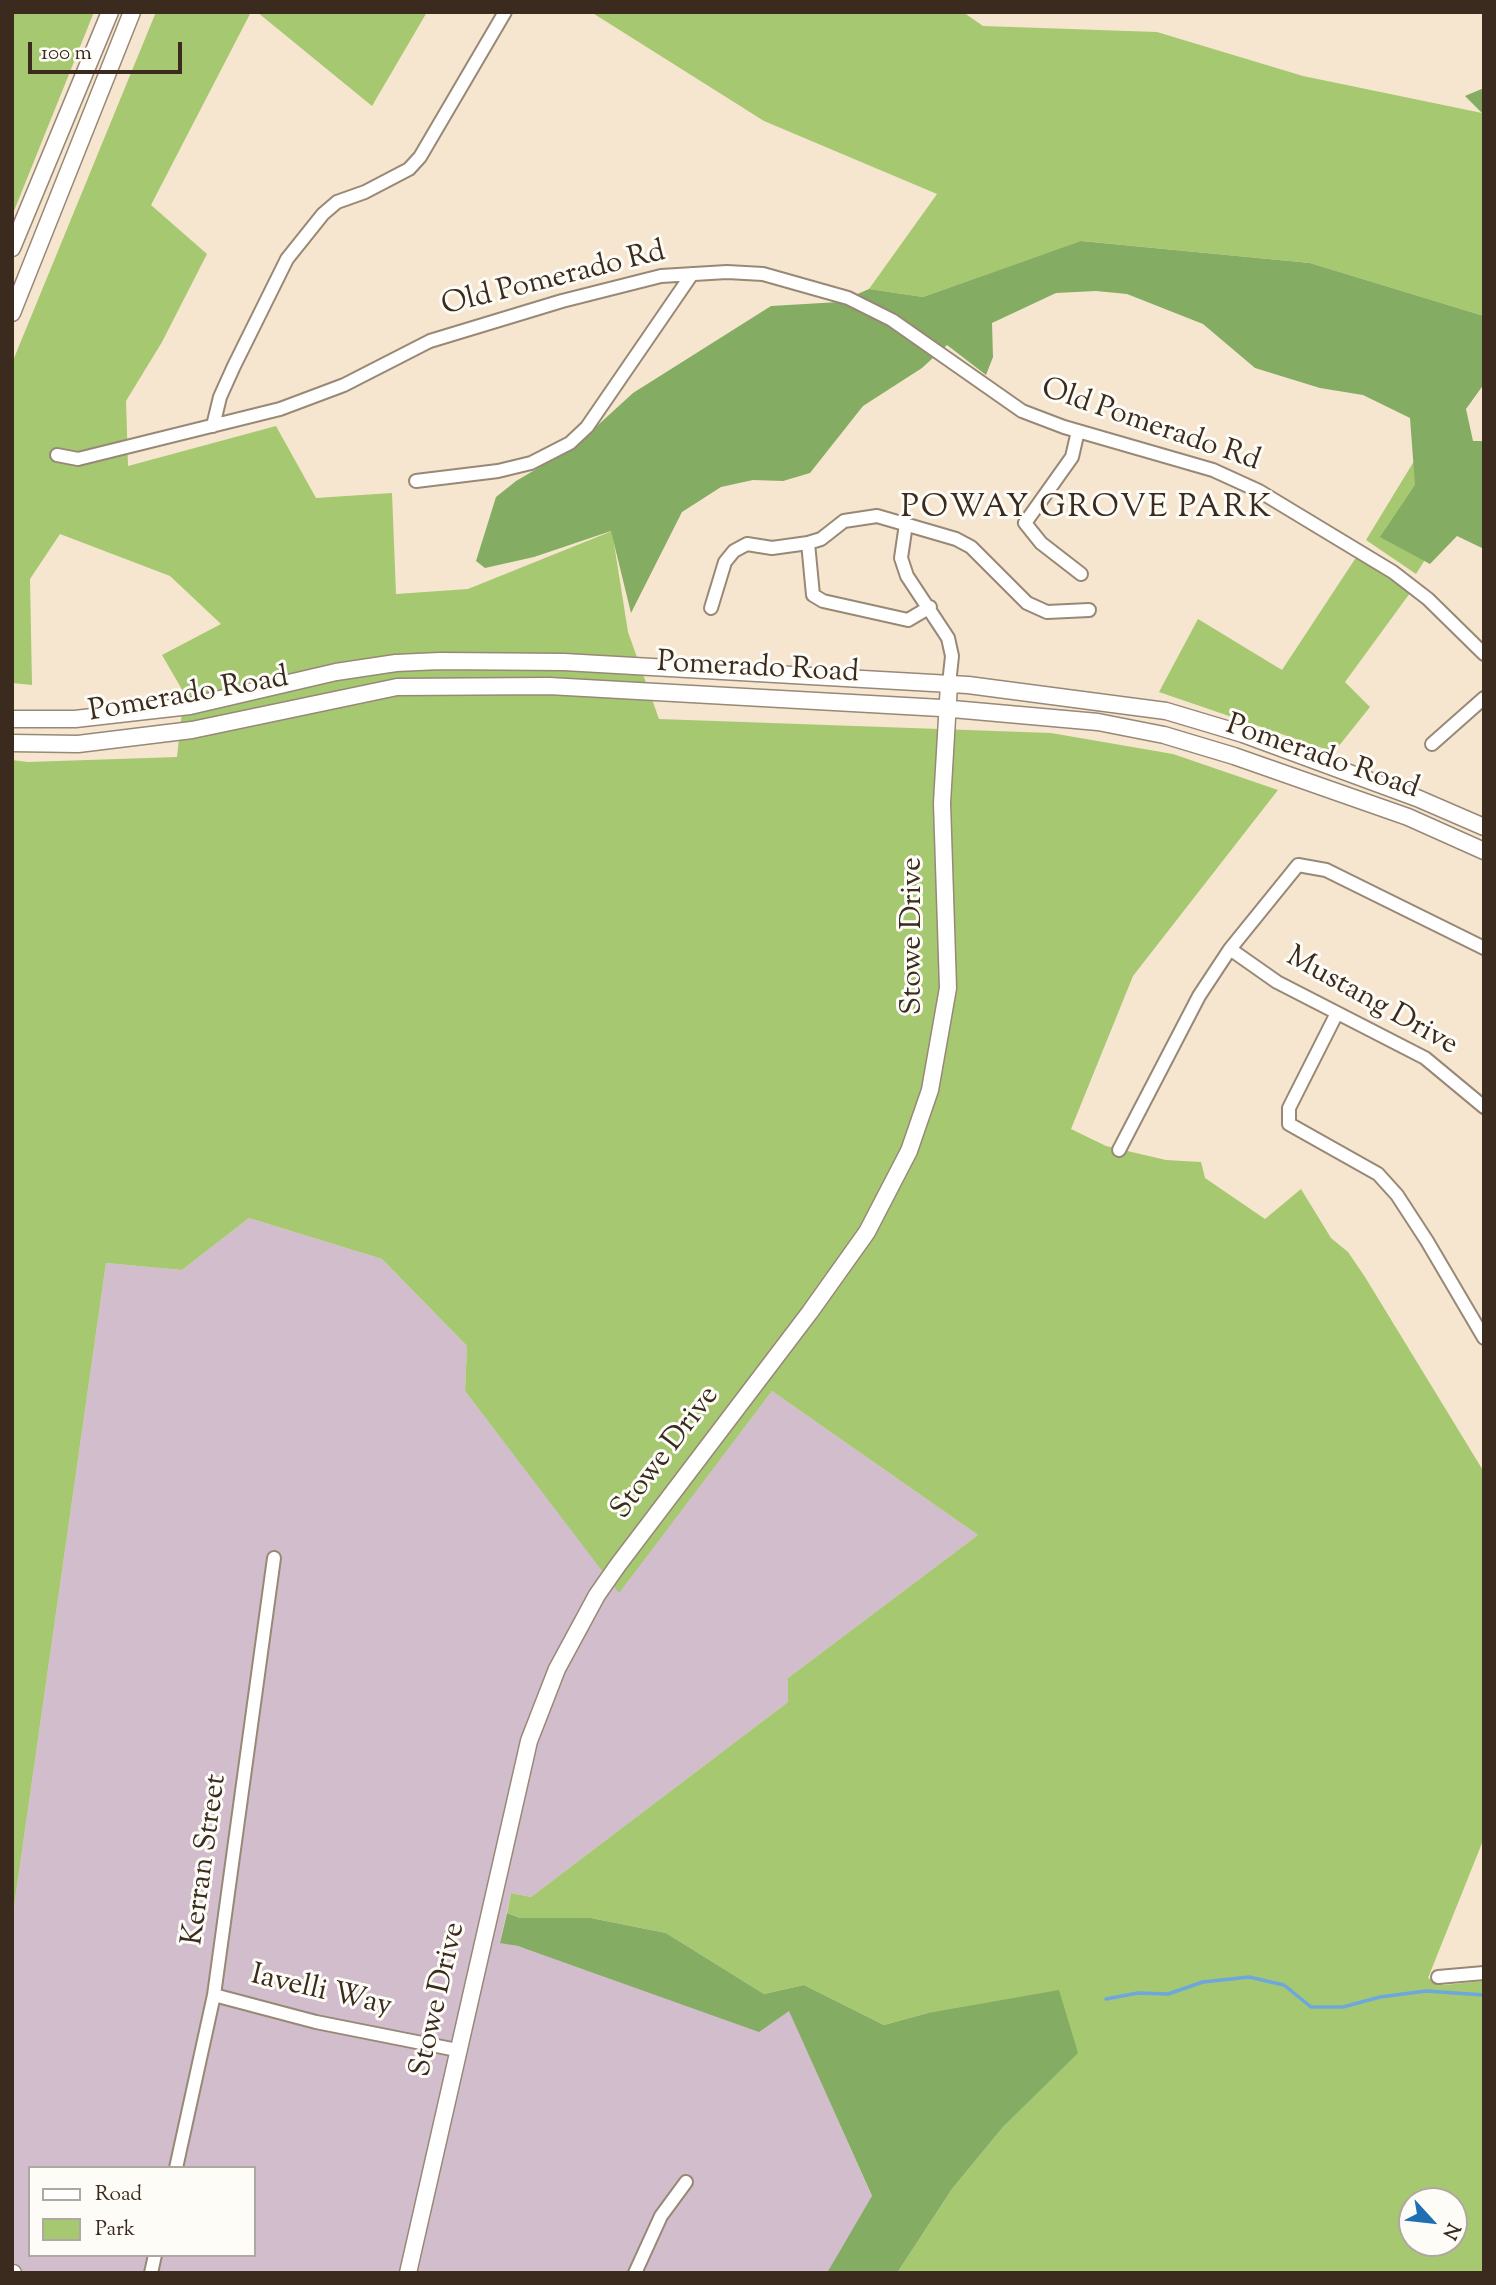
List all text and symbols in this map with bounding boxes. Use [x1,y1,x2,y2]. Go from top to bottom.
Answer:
scale bar [32,28,186,72]
text: 100 m [41,39,92,69]
street label: Old Pomerado Rd [438,236,670,326]
street label: Old Pomerado Rd [1036,373,1264,481]
district label: POWAY GROVE PARK [903,492,1271,530]
street label: Pomerado Road [656,647,860,693]
street label: Pomerado Road [86,662,292,732]
street label: Pomerado Road [1221,709,1423,809]
street label: Stowe Drive [897,857,933,1015]
street label: Mustang Drive [1279,941,1463,1065]
street label: Stowe Drive [605,1380,729,1528]
street label: Kerran Street [177,1772,237,1948]
street label: Stowe Drive [405,1919,475,2081]
street label: Iavelli Way [247,1959,395,2027]
legend [28,2166,256,2257]
text: Road [95,2180,142,2210]
north arrow [1398,2187,1468,2257]
text: Park [95,2215,135,2245]
text: N [1435,2218,1466,2244]

